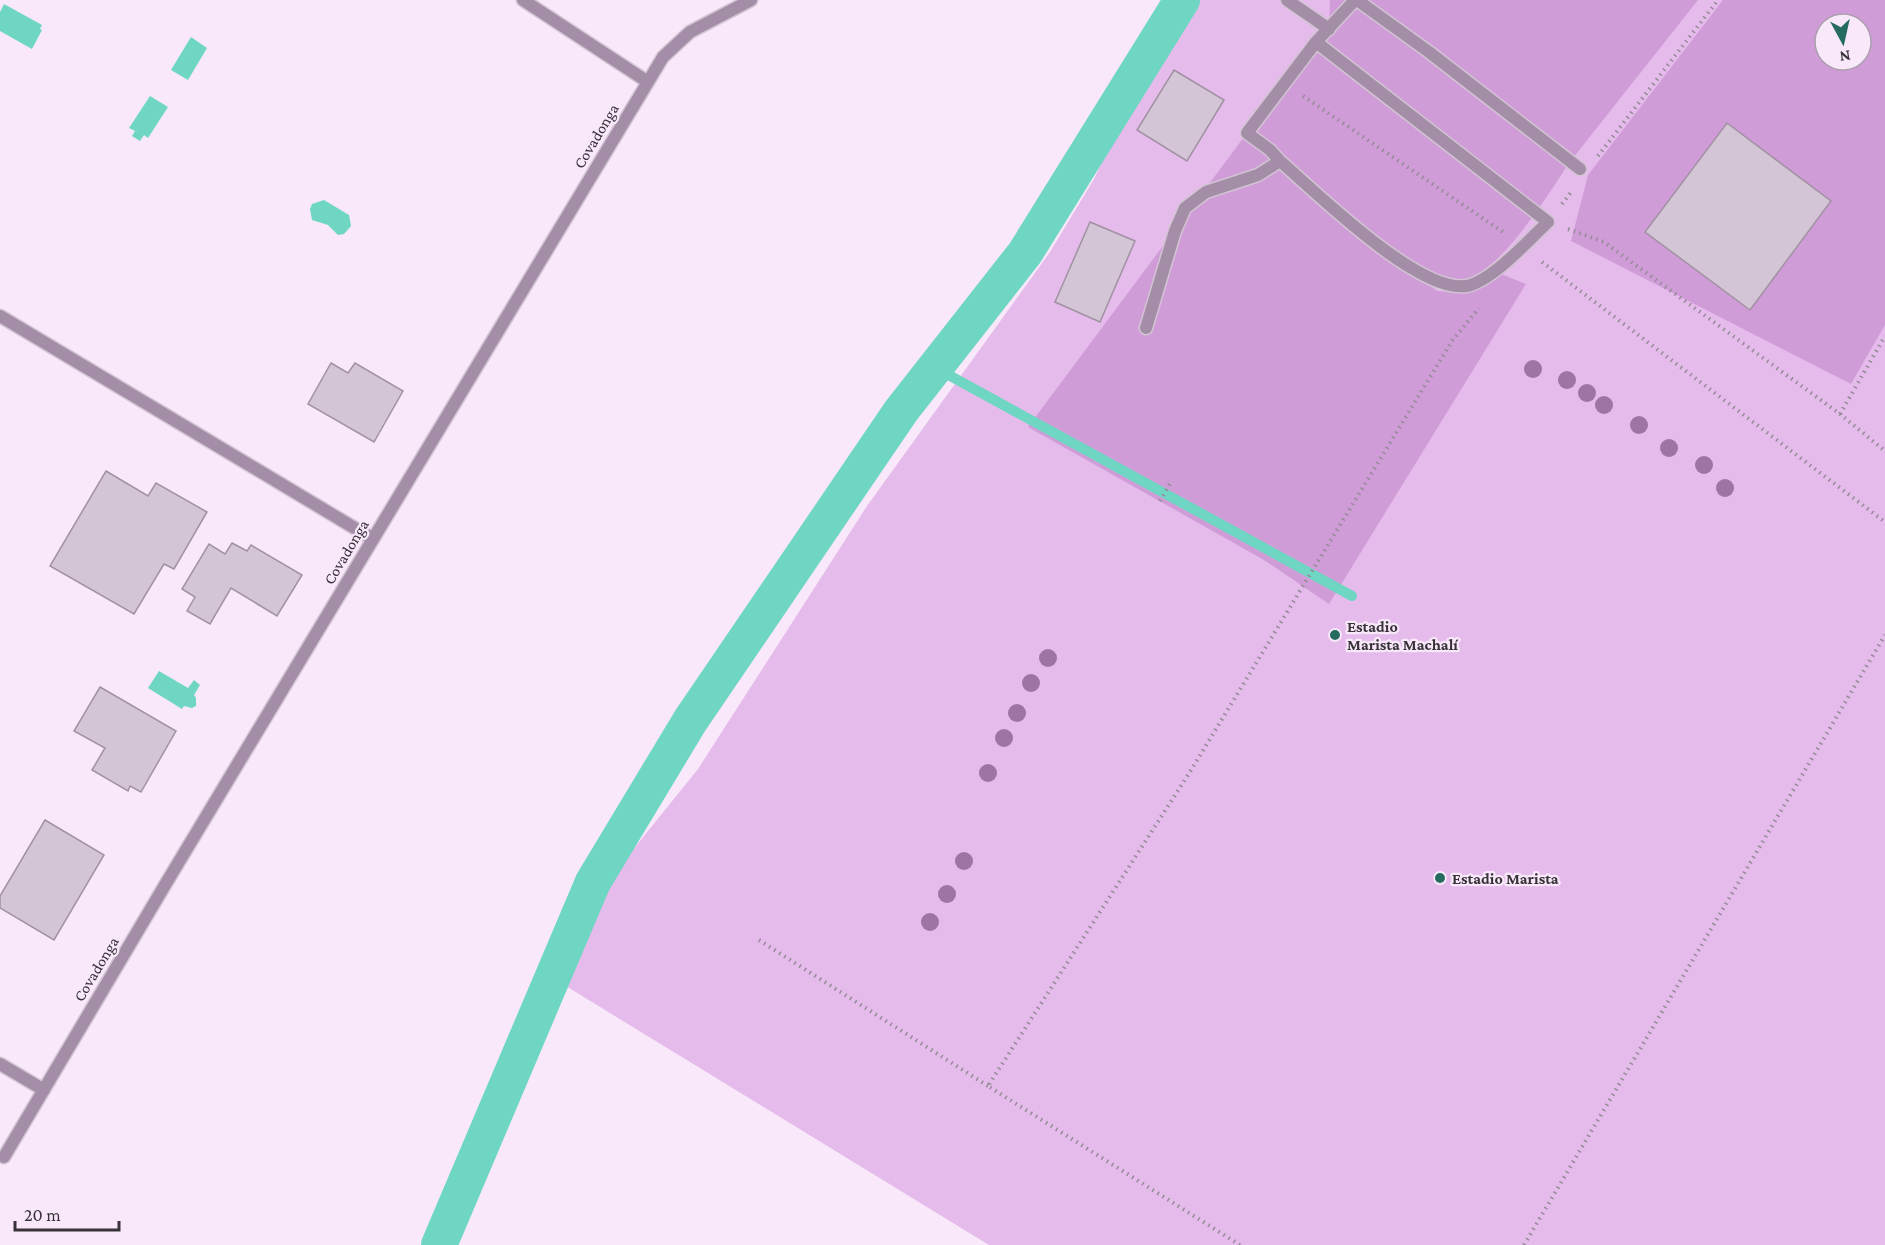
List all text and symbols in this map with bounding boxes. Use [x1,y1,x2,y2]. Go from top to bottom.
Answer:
north arrow [1813,12,1873,72]
text: N [1838,47,1852,66]
street label: Covadonga [570,100,623,172]
street label: Covadonga [320,516,373,588]
place label: Estadio Marista Machalí [1347,618,1459,653]
marker: Estadio Marista Machalí [1328,628,1342,642]
place label: Estadio Marista [1452,870,1559,887]
marker: Estadio Marista [1433,871,1447,885]
street label: Covadonga [70,933,123,1005]
scale bar [15,1194,118,1232]
text: 20 m [24,1205,61,1225]

